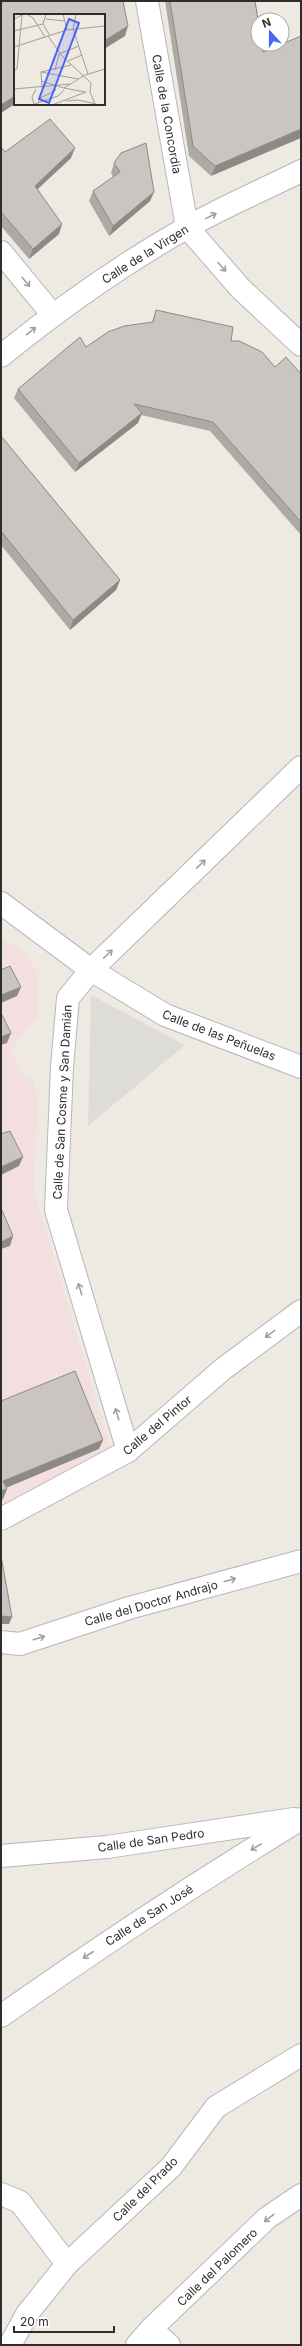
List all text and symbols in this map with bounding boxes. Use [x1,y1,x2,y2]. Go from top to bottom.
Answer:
north arrow [250,12,290,52]
inset map [14,14,105,105]
text: N [260,15,273,31]
street label: Calle de la Concordia [149,53,185,175]
one-way arrow [205,211,217,219]
street label: Calle de la Virgen [99,221,191,287]
one-way arrow [217,262,226,272]
one-way arrow [21,277,30,287]
one-way arrow [26,327,37,336]
one-way arrow [196,859,206,869]
one-way arrow [103,950,113,959]
street label: Calle de San Cosme y San Damián [49,1004,75,1200]
street label: Calle de las Peñuelas [160,1006,278,1064]
one-way arrow [76,1283,83,1296]
one-way arrow [264,1330,275,1338]
street label: Calle del Pintor [119,1391,195,1458]
one-way arrow [113,1408,120,1421]
one-way arrow [224,1576,237,1583]
street label: Calle del Doctor Andrajo [83,1577,219,1629]
one-way arrow [32,1634,45,1641]
street label: Calle de San Pedro [97,1825,205,1855]
one-way arrow [250,1843,262,1851]
street label: Calle de San José [102,1881,196,1949]
one-way arrow [83,1951,94,1959]
street label: Calle del Prado [109,2153,181,2225]
one-way arrow [264,2213,275,2222]
street label: Calle del Palomero [174,2225,260,2309]
scale bar [14,2308,114,2334]
text: 20 m [20,2314,49,2329]

